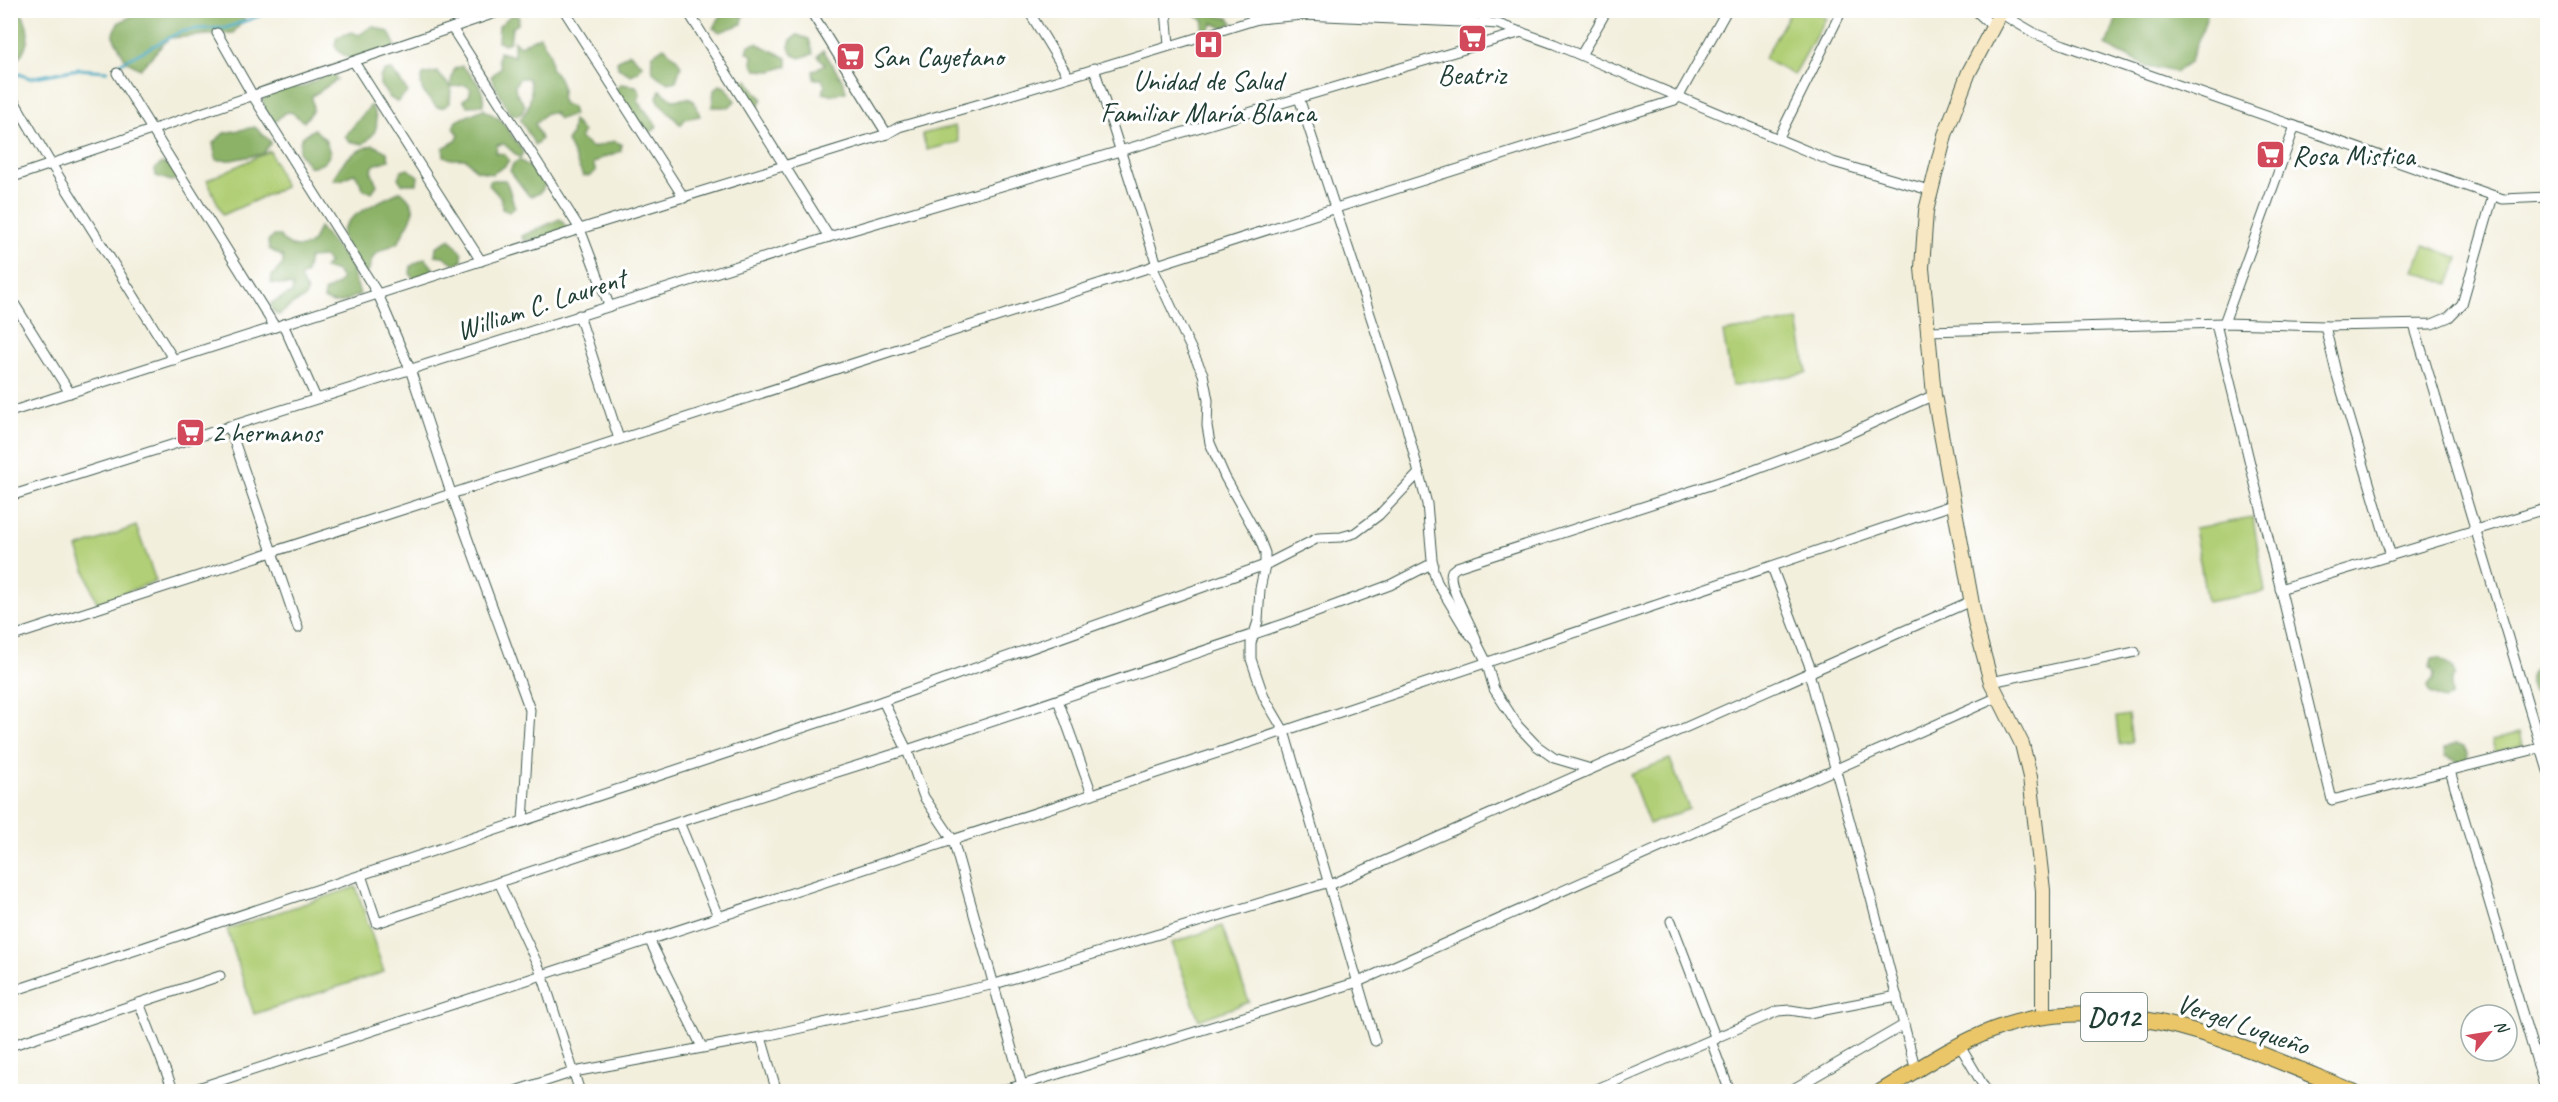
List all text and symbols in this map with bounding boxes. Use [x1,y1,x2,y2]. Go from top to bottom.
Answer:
supermarket icon: Beatriz [1456,23,1488,55]
hospital icon: Unidad de Salud Familiar María Blanca [1192,28,1224,60]
place label: San Cayetano [871,39,1006,74]
supermarket icon: San Cayetano [834,40,866,72]
place label: Beatriz [1438,57,1508,92]
place label: Unidad de Salud Familiar María Blanca [1100,63,1318,130]
place label: Rosa Mistica [2292,138,2417,173]
supermarket icon: Rosa Mistica [2255,139,2287,171]
street label: William C. Laurent [452,259,634,348]
place label: 2 hermanos [211,415,324,450]
supermarket icon: 2 hermanos [174,416,206,448]
street label: Vergel Luqueño [2172,985,2316,1064]
road number: D012 [2081,993,2147,1041]
north arrow [2459,1003,2519,1063]
text: N [2490,1017,2514,1038]

